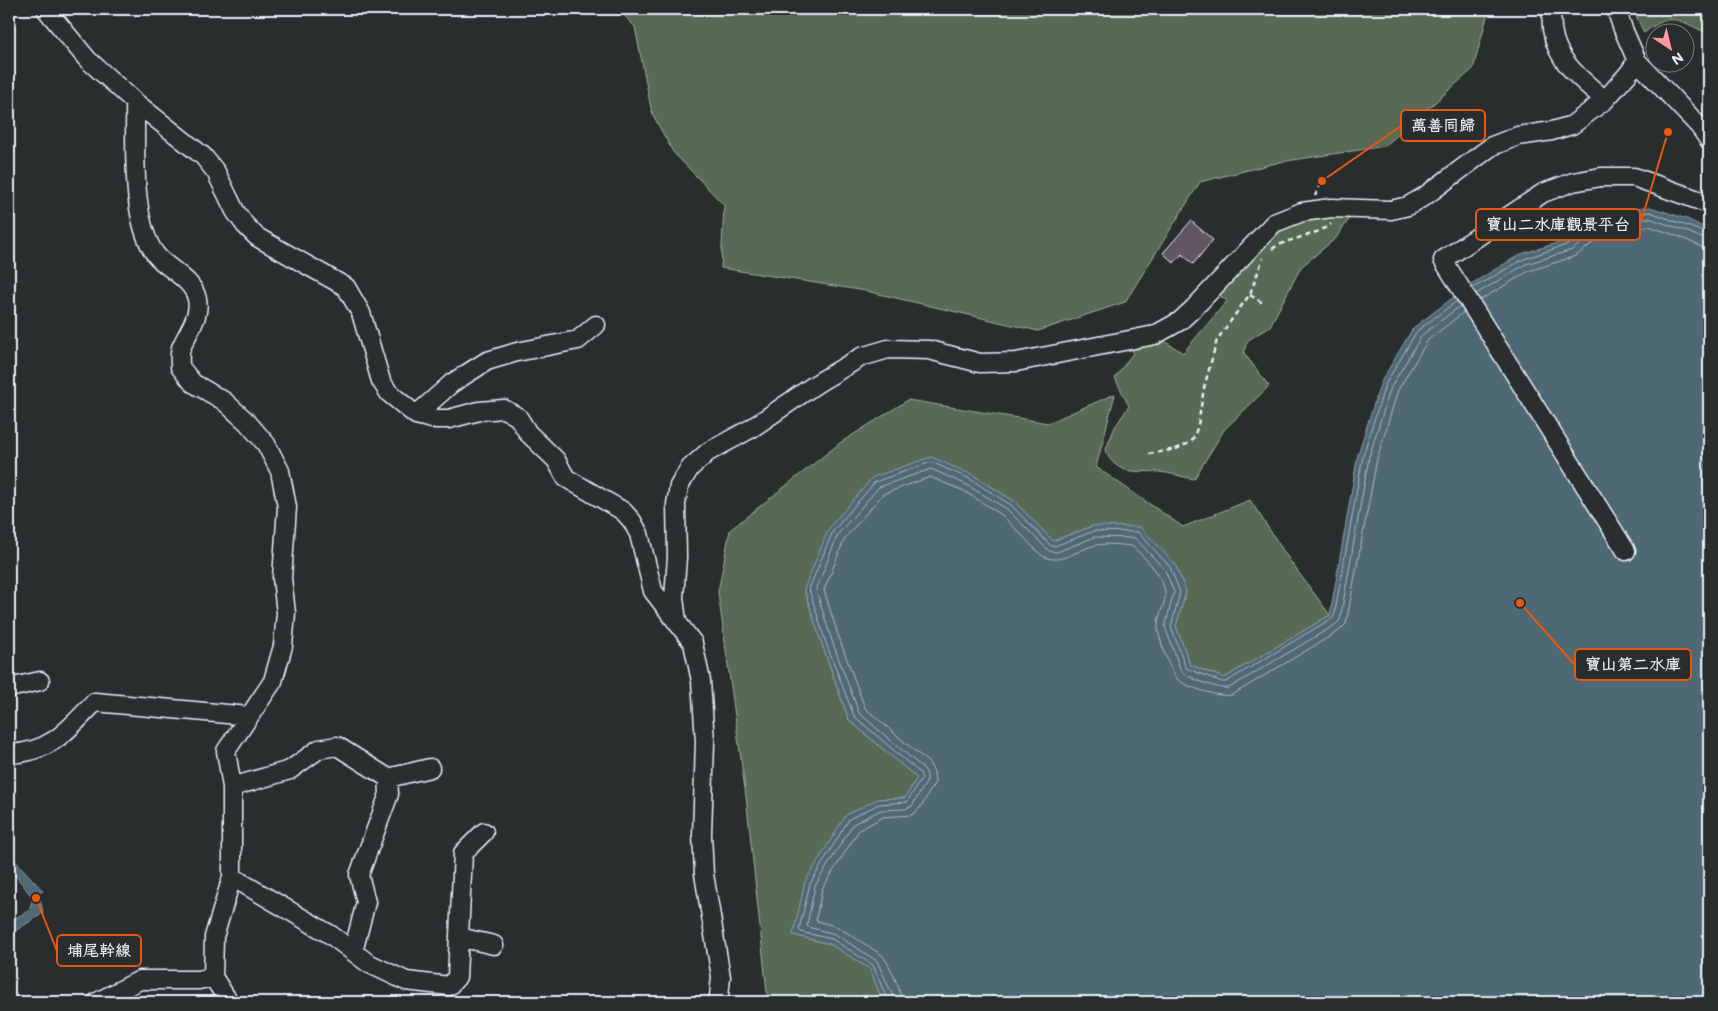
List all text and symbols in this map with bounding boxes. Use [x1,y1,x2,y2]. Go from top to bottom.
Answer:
north arrow [1646,22,1696,72]
text: N [1668,48,1688,70]
callout: 萬善同歸 [1401,110,1485,141]
text: 萬善同歸 [1411,114,1475,135]
callout: 寶山二水庫觀景平台 [1476,209,1640,240]
text: 寶山二水庫觀景平台 [1486,213,1630,234]
callout: 寶山第二水庫 [1575,649,1691,680]
text: 寶山第二水庫 [1585,653,1681,674]
callout: 埔尾幹線 [57,935,141,966]
text: 埔尾幹線 [67,939,131,960]

